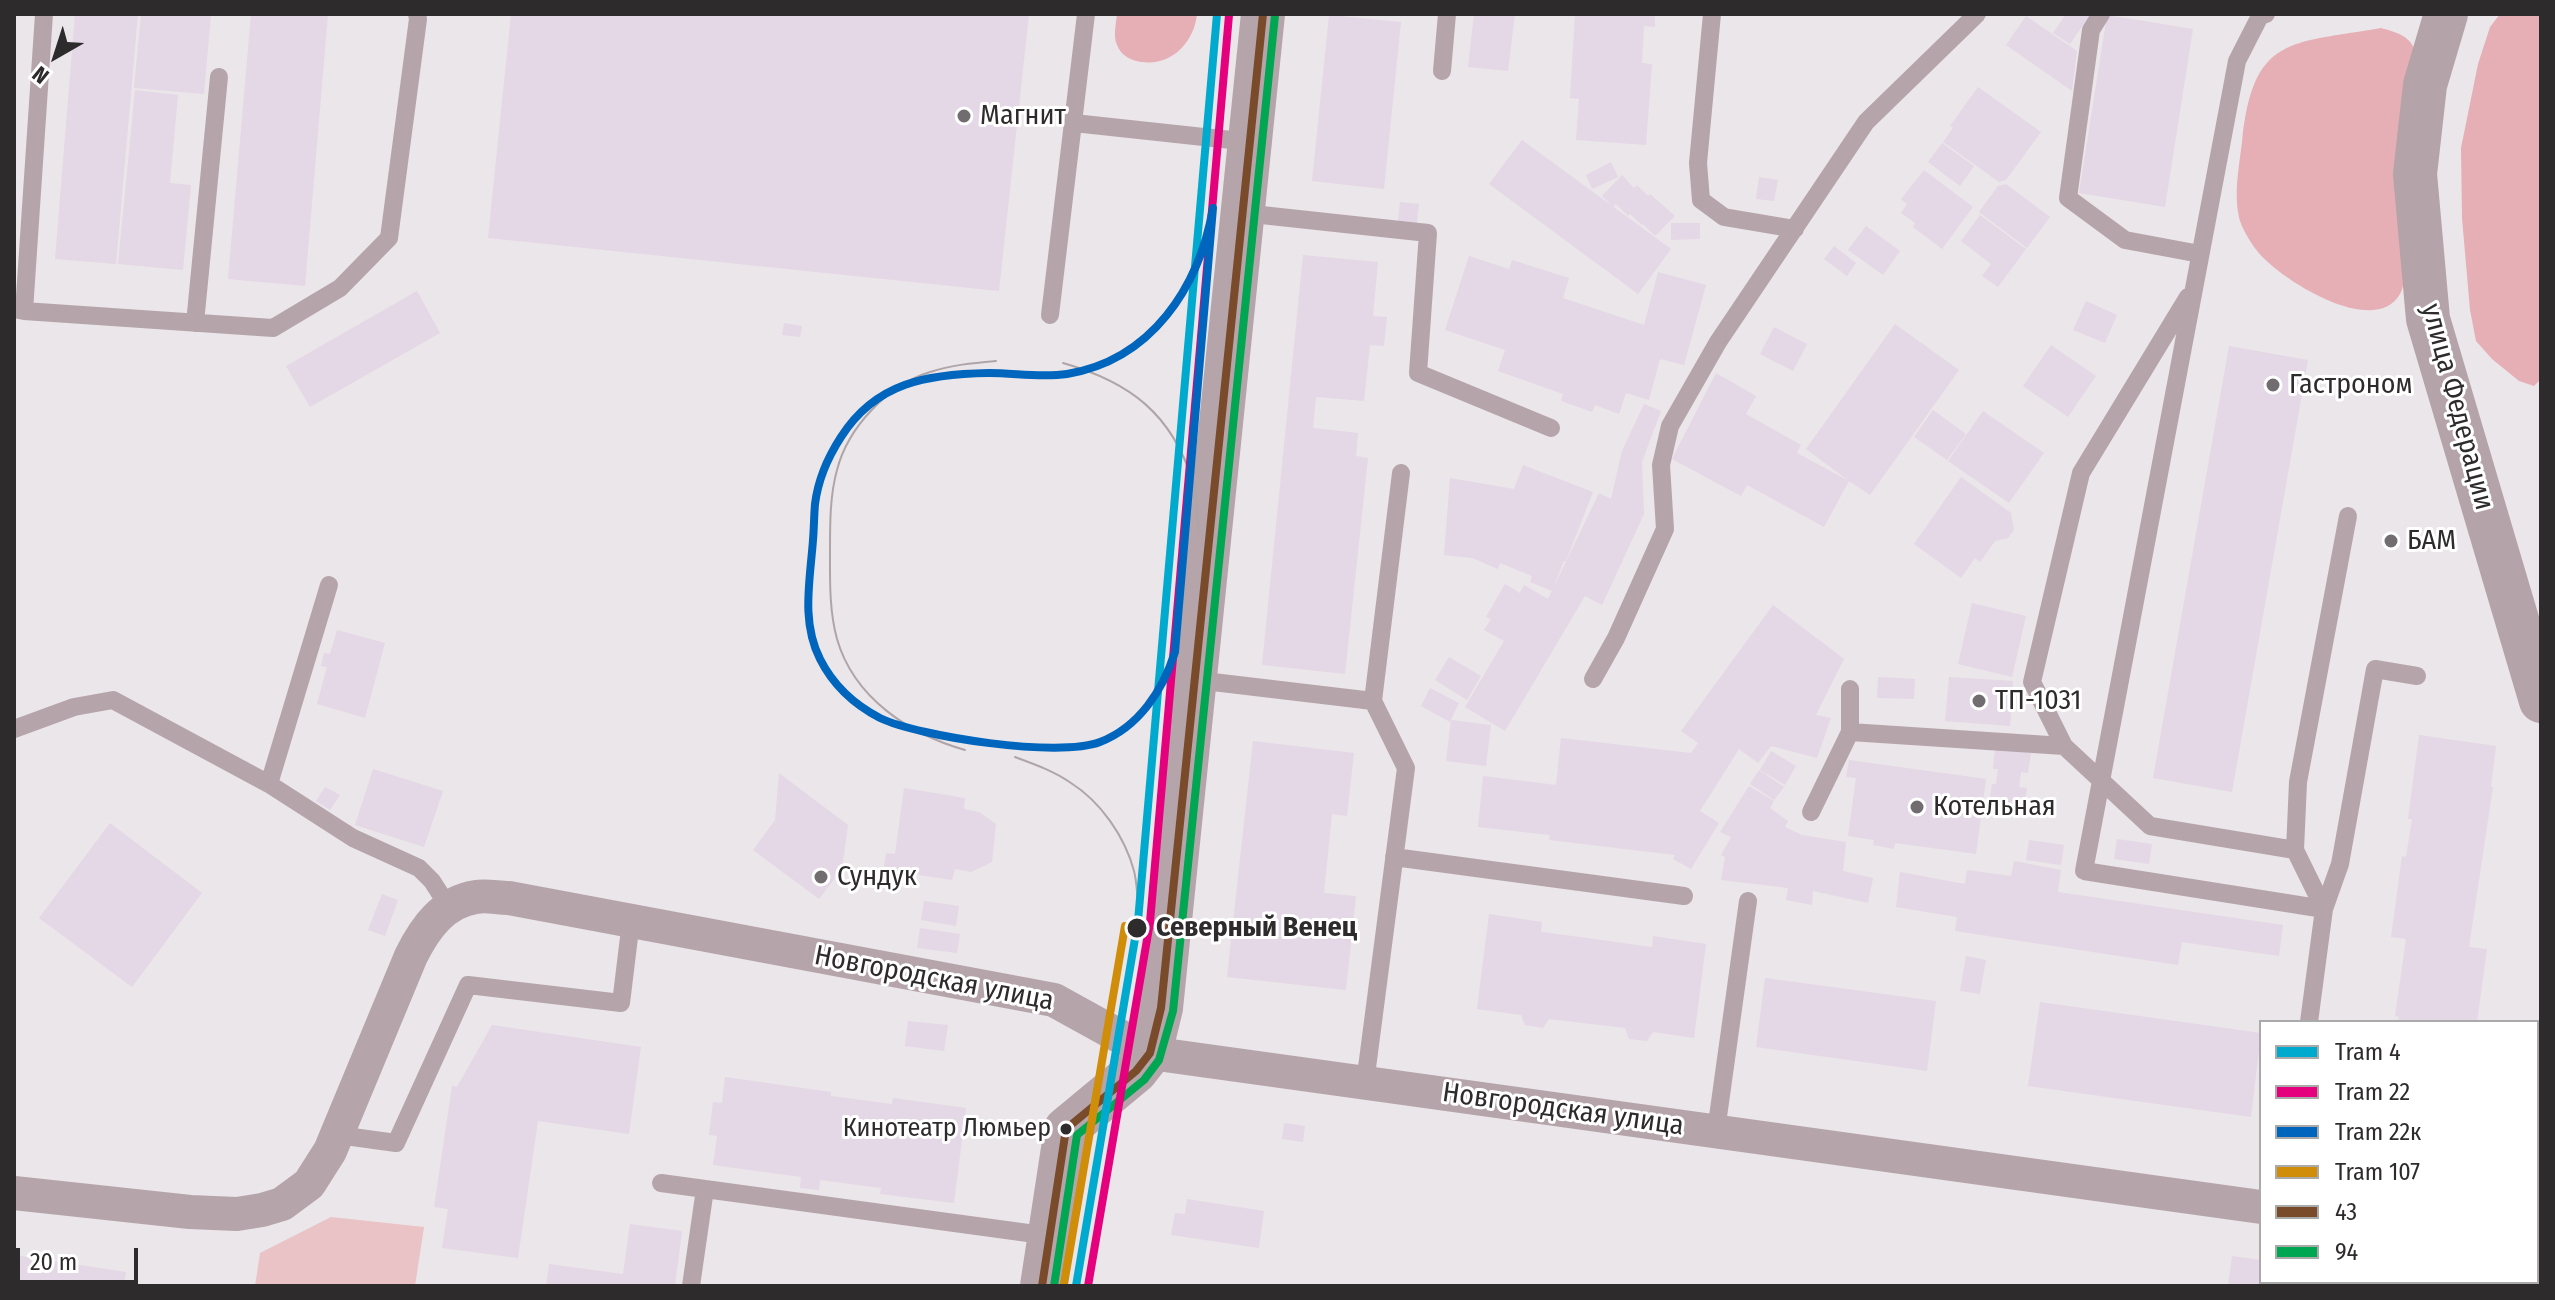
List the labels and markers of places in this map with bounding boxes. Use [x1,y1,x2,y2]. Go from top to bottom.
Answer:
place label: Магнит [980,99,1066,133]
marker: Магнит [955,107,973,125]
place label: Гастроном [2289,368,2412,402]
marker: Гастроном [2264,376,2282,394]
place label: БАМ [2407,524,2456,558]
marker: БАМ [2382,532,2400,550]
place label: ТП-1031 [1995,684,2081,718]
marker: ТП-1031 [1970,692,1988,710]
place label: Котельная [1933,790,2056,824]
marker: Котельная [1908,798,1926,816]
place label: Сундук [837,860,917,894]
marker: Сундук [812,868,830,886]
place label: Северный Венец [1156,911,1357,945]
marker: Северный Венец [1125,916,1149,940]
place label: Кинотеатр Люмьер [843,1113,1051,1145]
marker: Кинотеатр Люмьер [1058,1121,1074,1137]

